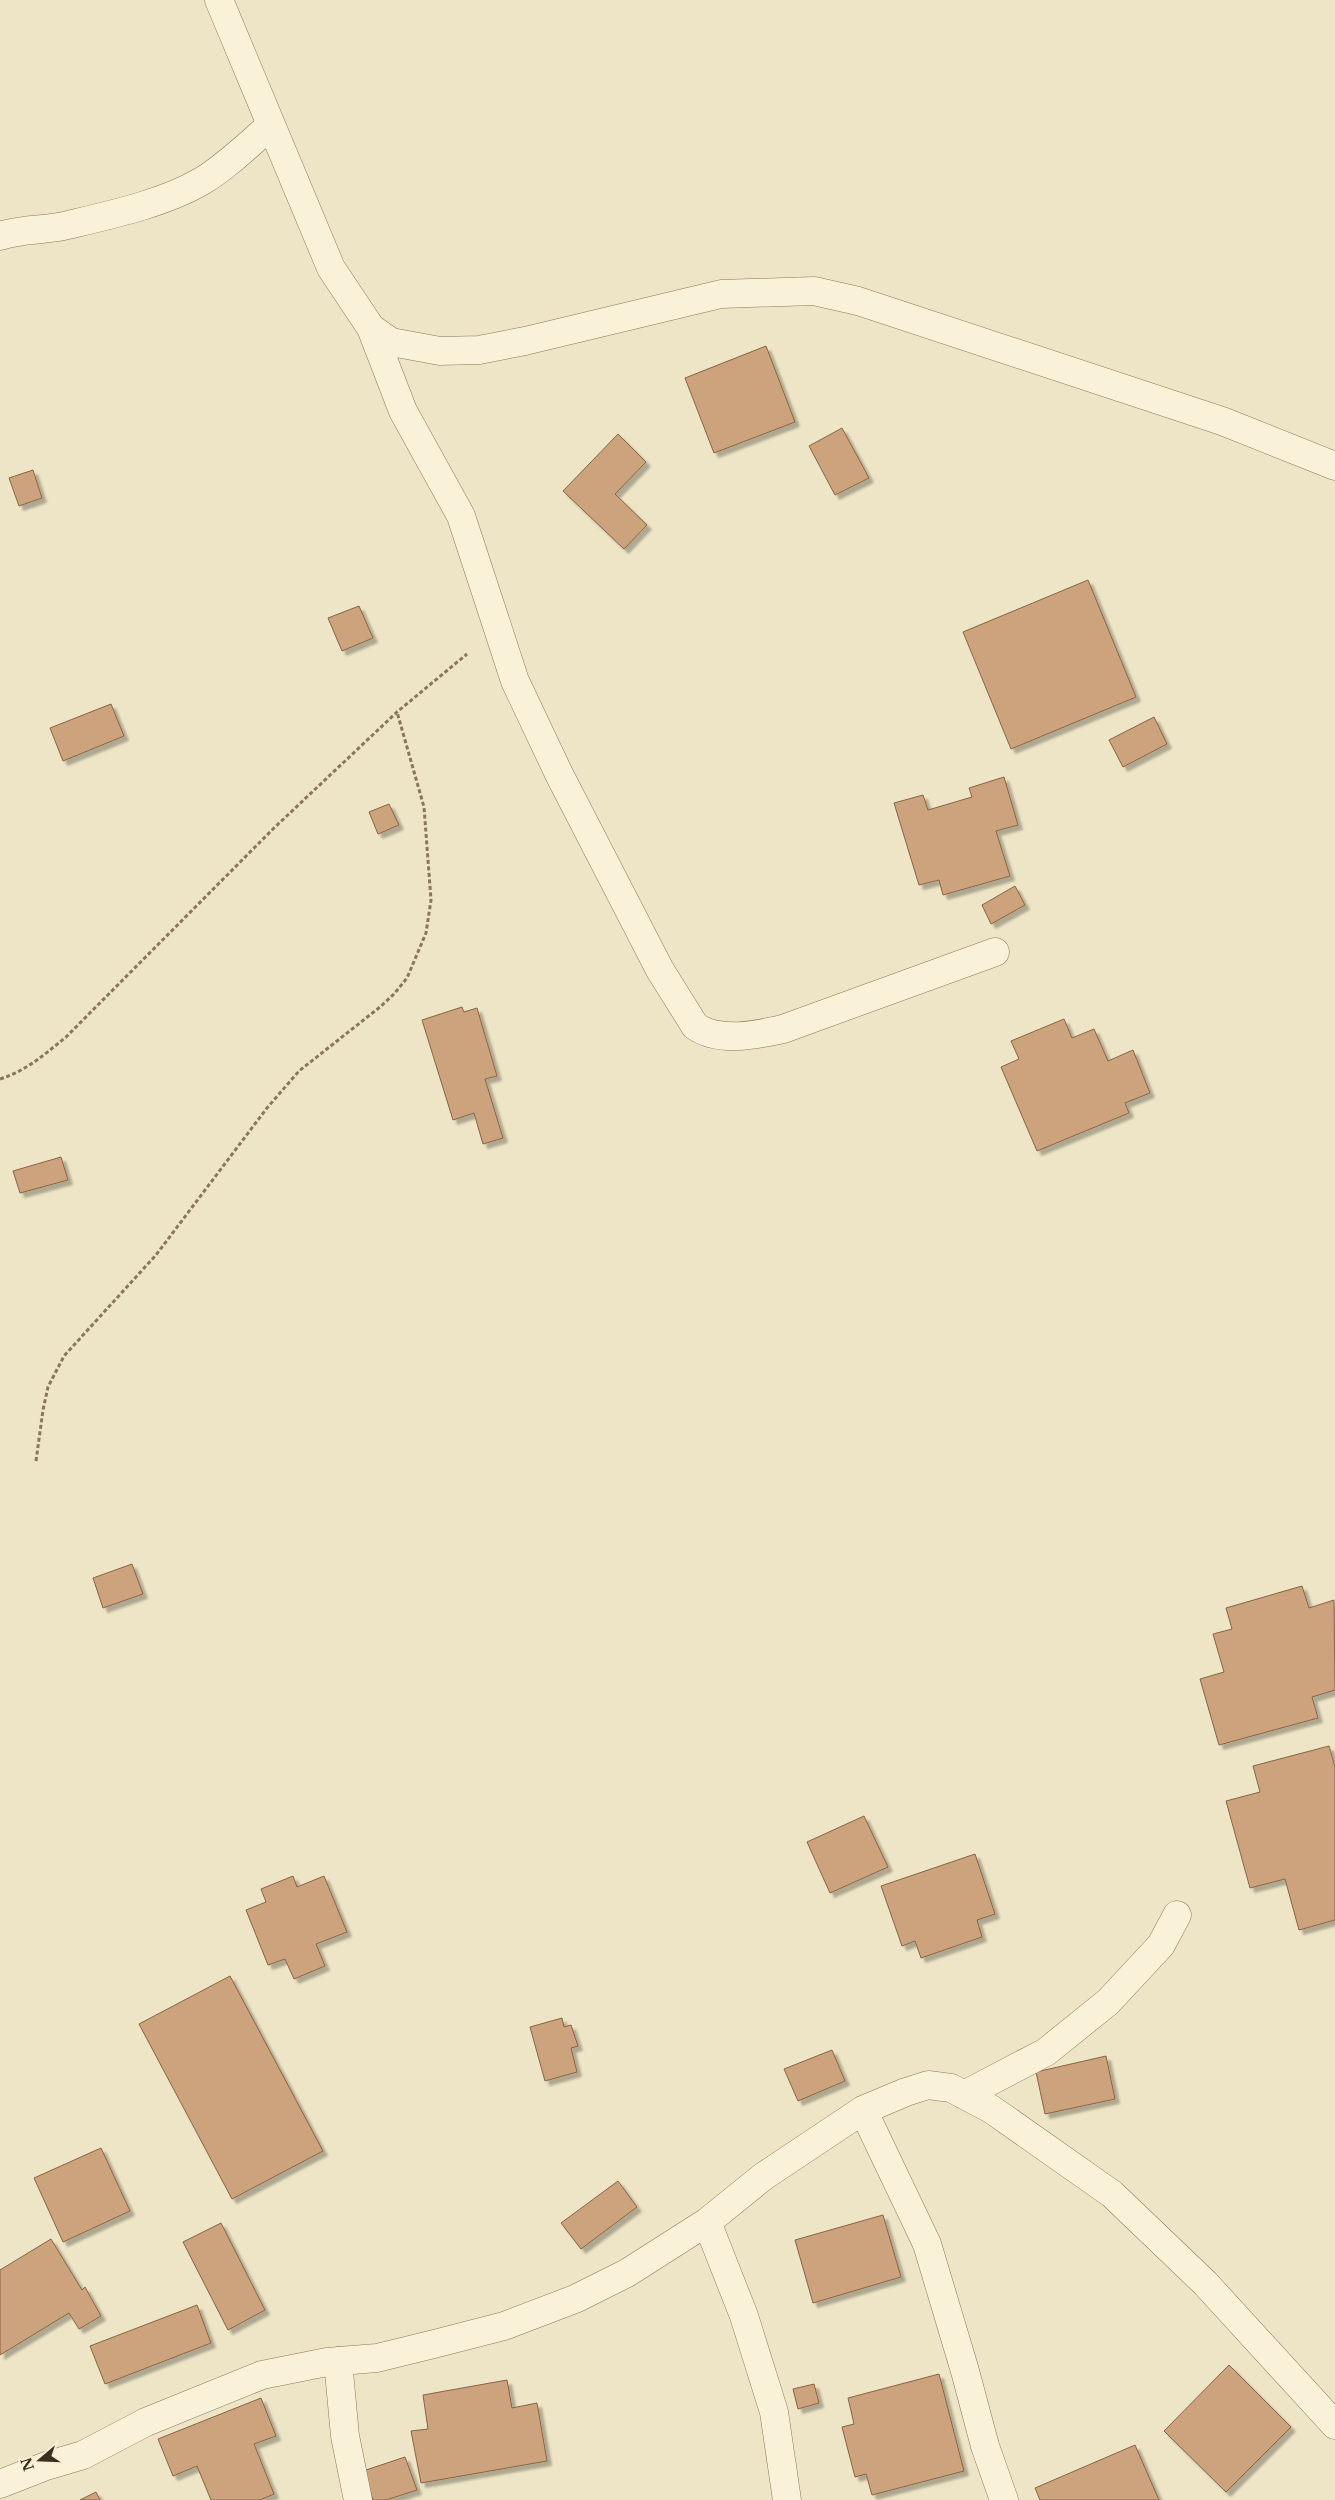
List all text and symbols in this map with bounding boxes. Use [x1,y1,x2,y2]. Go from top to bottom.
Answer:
north arrow [15,2435,65,2485]
text: N [17,2455,38,2473]

